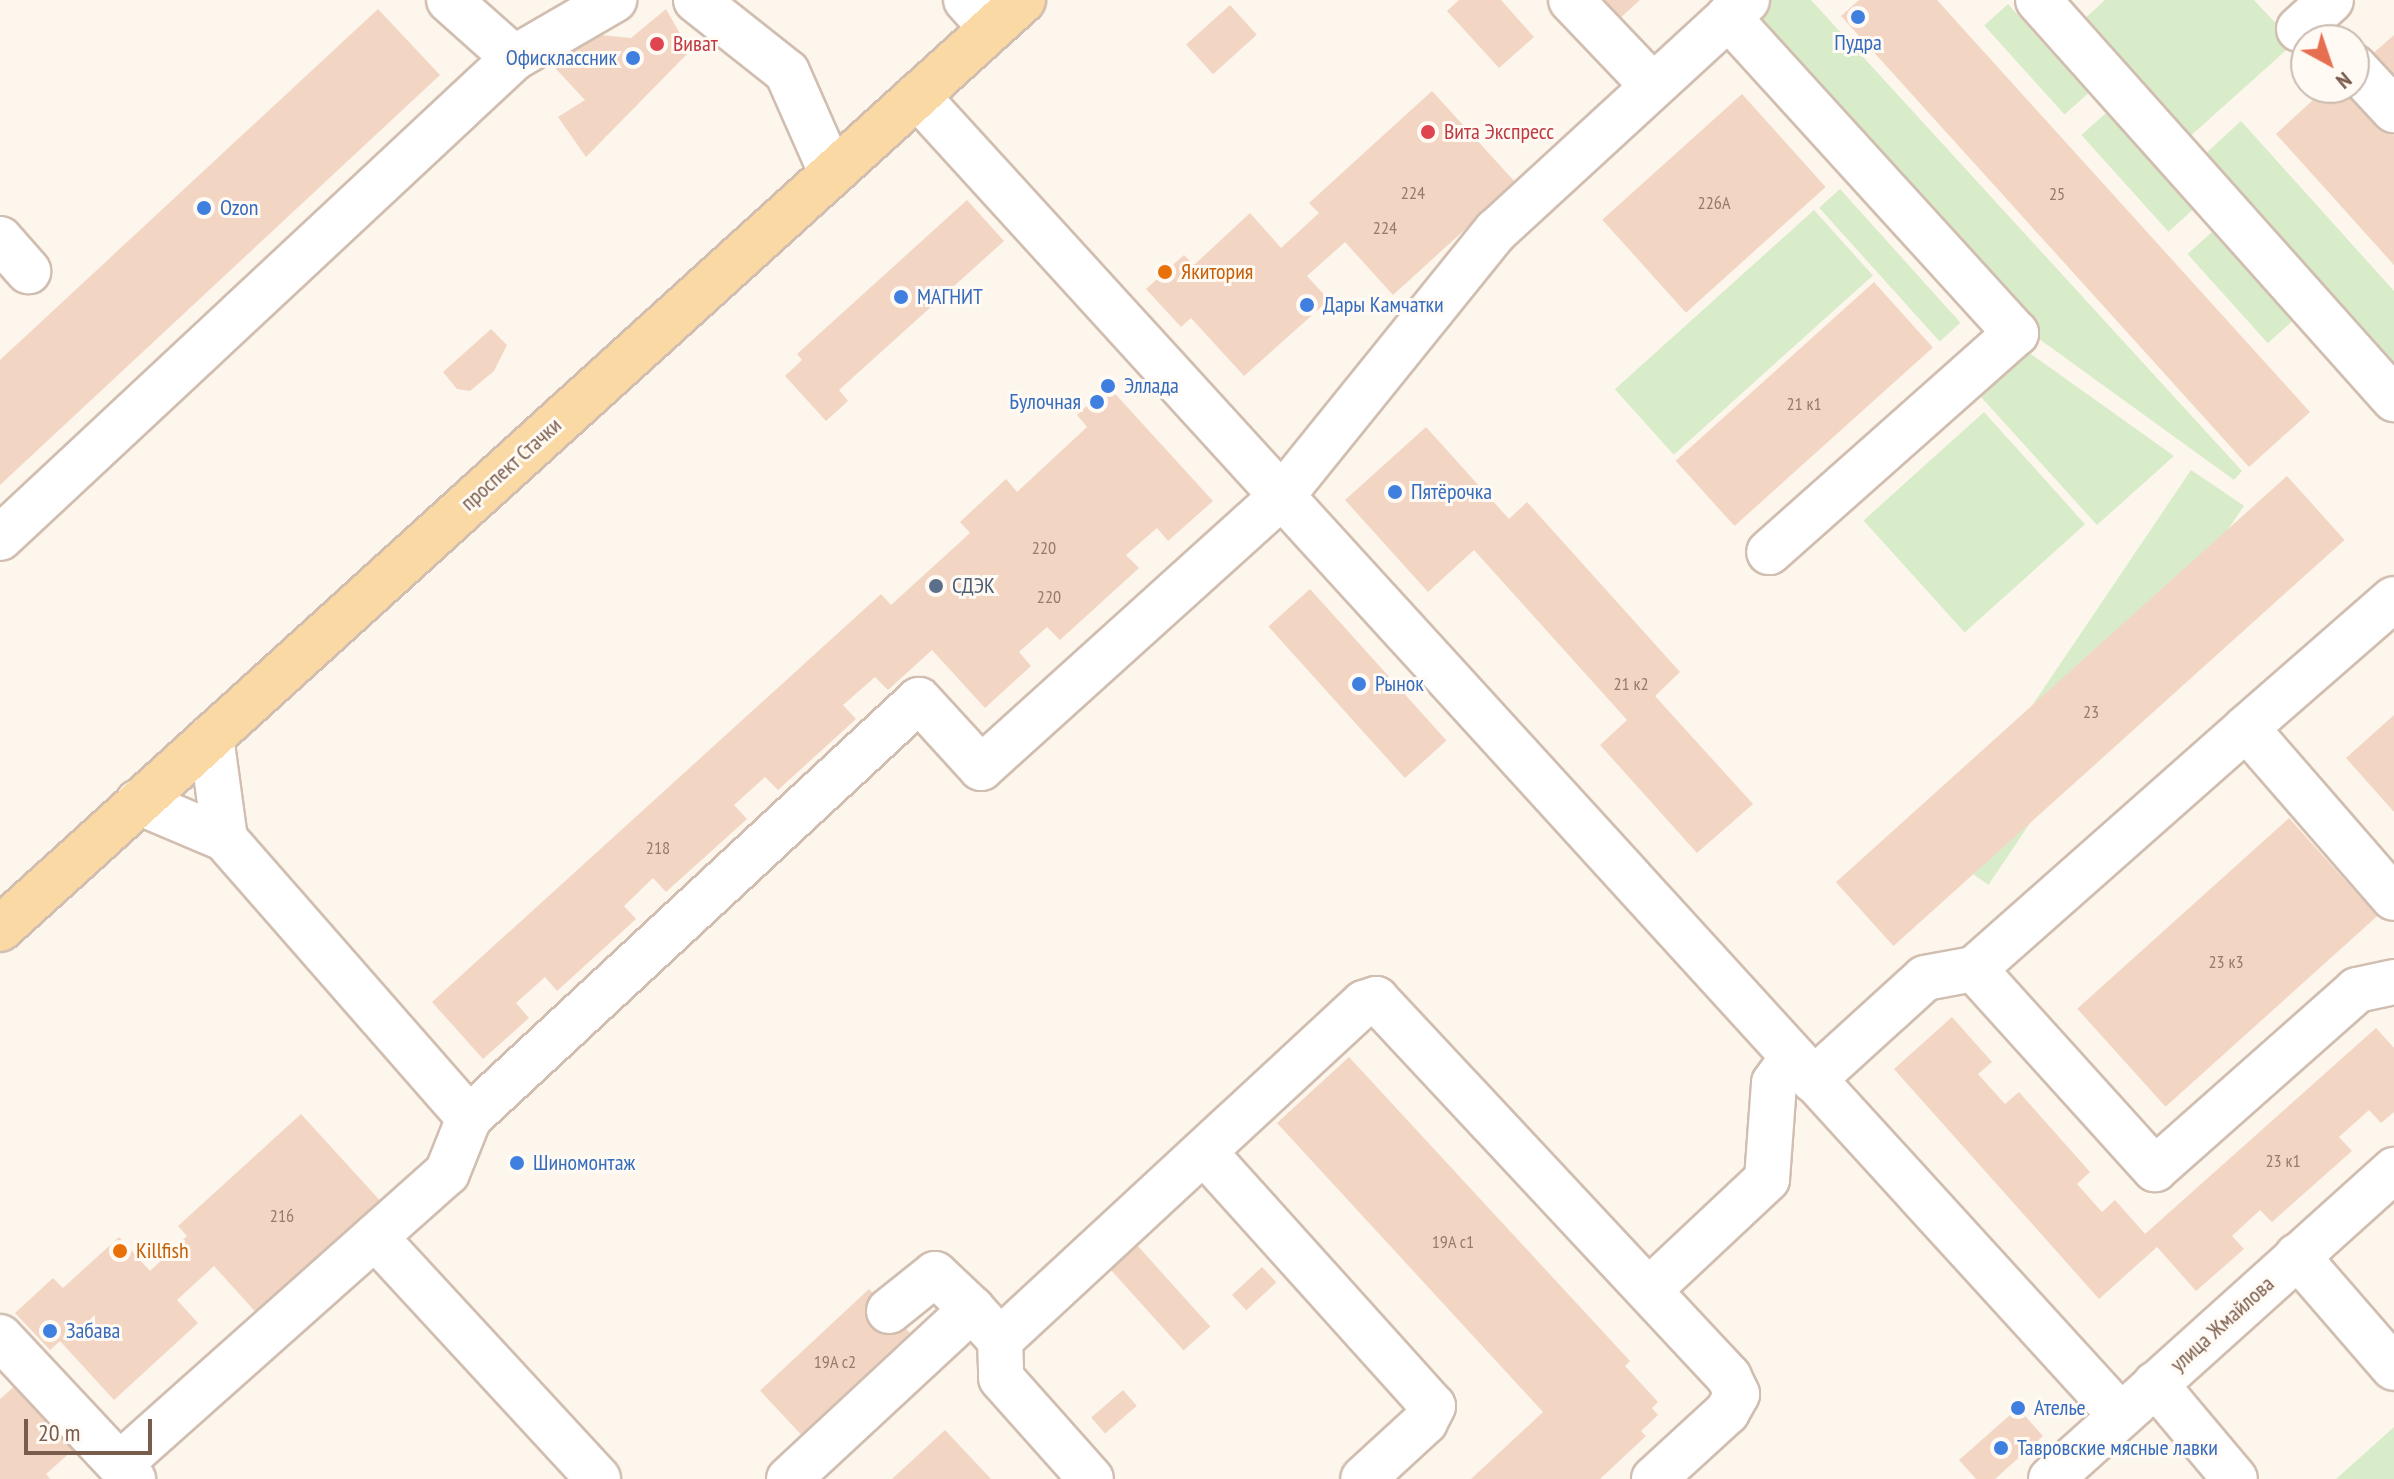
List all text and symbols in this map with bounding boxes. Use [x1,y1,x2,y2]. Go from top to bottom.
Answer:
marker: Пудра [1849,8,1867,26]
north arrow [2290,24,2370,104]
place label: Пудра [1834,30,1882,56]
place label: Виват [673,31,718,57]
marker: Виват [648,35,666,53]
place label: Офисклассник [506,45,617,71]
marker: Офисклассник [624,49,642,67]
text: N [2331,66,2358,95]
place label: Вита Экспресс [1444,119,1554,145]
marker: Вита Экспресс [1419,123,1437,141]
house number: 224 [1401,182,1425,204]
house number: 25 [2049,183,2065,205]
house number: 226А [1698,192,1730,214]
place label: Ozon [220,195,259,221]
marker: Ozon [195,199,213,217]
house number: 224 [1373,217,1397,239]
place label: Якитория [1181,259,1253,285]
marker: Якитория [1156,263,1174,281]
place label: МАГНИТ [917,284,983,310]
marker: МАГНИТ [892,288,910,306]
place label: Дары Камчатки [1323,292,1444,318]
marker: Дары Камчатки [1298,296,1316,314]
place label: Эллада [1124,373,1179,399]
marker: Эллада [1099,377,1117,395]
place label: Булочная [1009,389,1081,415]
marker: Булочная [1088,393,1106,411]
house number: 21 к1 [1786,393,1822,415]
street label: проспект Стачки [455,412,567,516]
place label: Пятёрочка [1411,479,1492,505]
marker: Пятёрочка [1386,483,1404,501]
house number: 220 [1032,537,1056,559]
place label: СДЭК [952,573,995,599]
marker: СДЭК [927,577,945,595]
house number: 220 [1037,586,1061,608]
place label: Рынок [1375,671,1424,697]
house number: 21 к2 [1613,673,1649,695]
marker: Рынок [1350,675,1368,693]
house number: 23 [2083,701,2099,723]
house number: 218 [646,837,670,859]
house number: 23 к3 [2208,951,2244,973]
place label: Шиномонтаж [533,1150,635,1176]
house number: 23 к1 [2265,1150,2301,1172]
marker: Шиномонтаж [508,1154,526,1172]
house number: 216 [270,1205,294,1227]
house number: 19А с1 [1431,1231,1475,1253]
place label: Killfish [136,1238,189,1264]
marker: Killfish [111,1242,129,1260]
street label: улица Жмайлова [2165,1271,2279,1377]
place label: Забава [66,1318,120,1344]
marker: Забава [41,1322,59,1340]
house number: 19А с2 [813,1351,857,1373]
place label: Ателье [2034,1395,2086,1421]
marker: Ателье [2009,1399,2027,1417]
scale bar [28,1403,156,1453]
text: 20 m [38,1417,80,1448]
place label: Тавровские мясные лавки [2017,1435,2218,1461]
marker: Тавровские мясные лавки [1992,1439,2010,1457]

